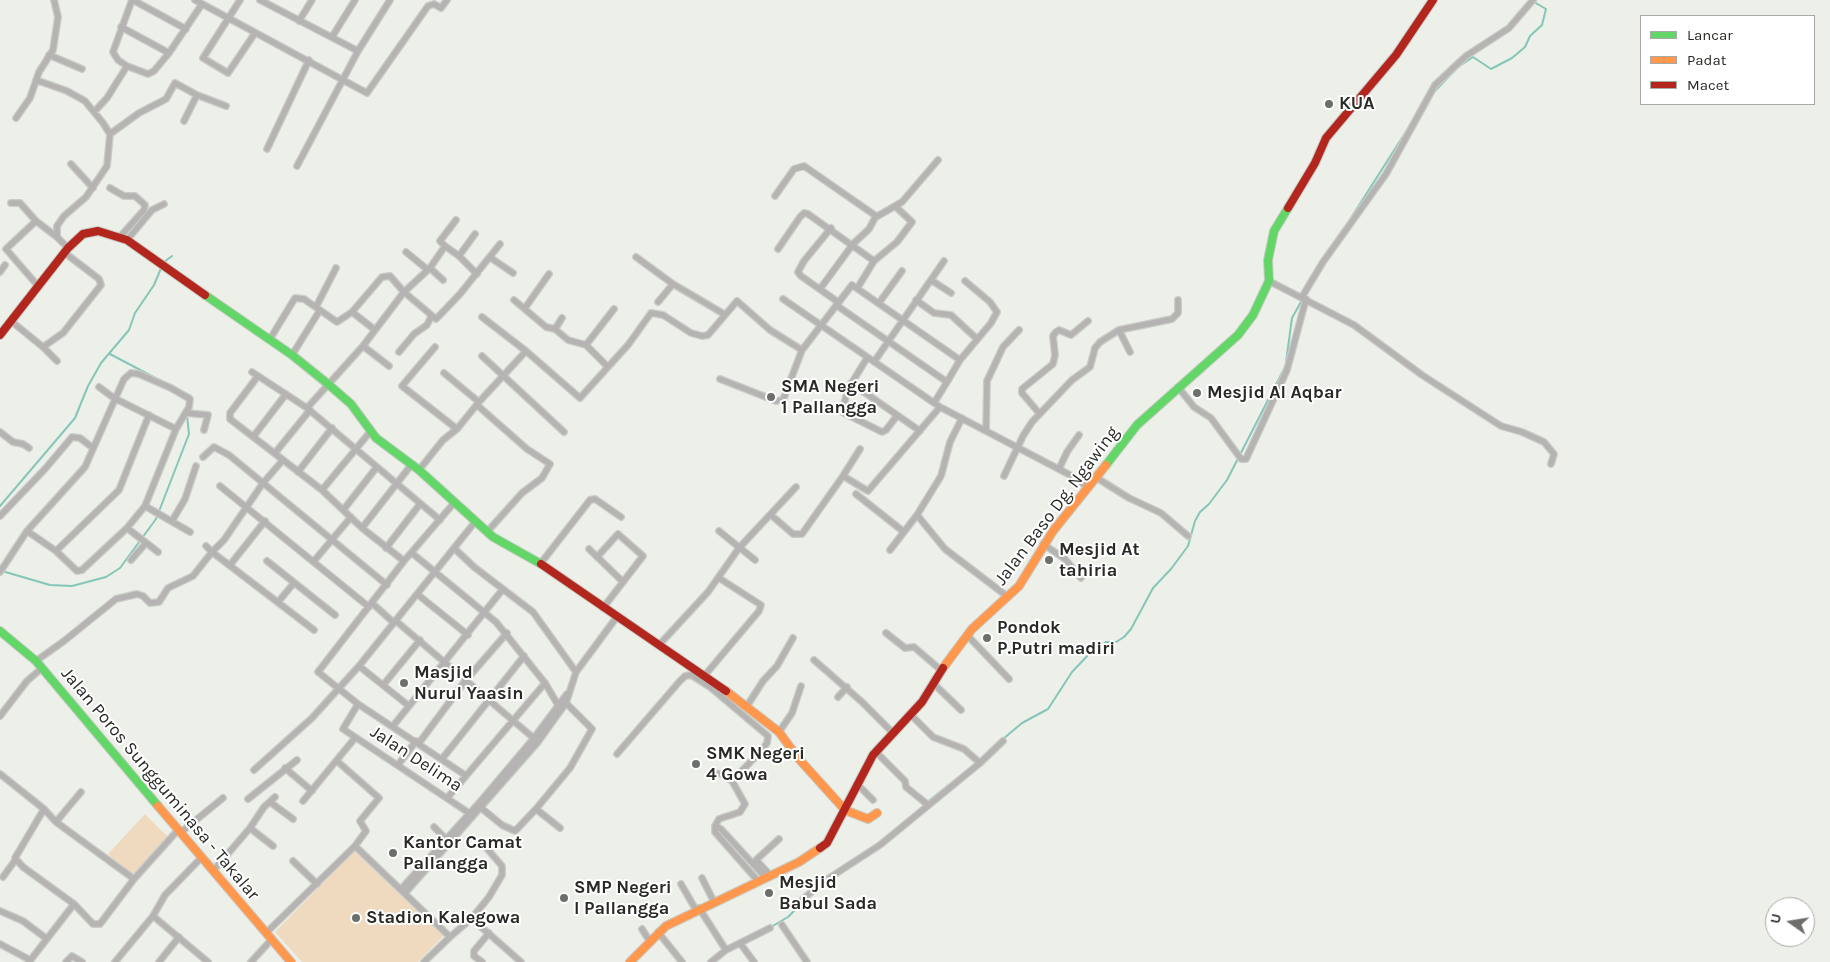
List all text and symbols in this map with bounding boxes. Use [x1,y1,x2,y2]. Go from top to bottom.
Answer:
legend [1640,15,1815,105]
text: Lancar [1687,26,1733,44]
text: Padat [1687,51,1726,69]
text: Macet [1687,76,1729,94]
place label: KUA [1339,93,1374,115]
marker: KUA [1323,98,1335,110]
place label: SMA Negeri 1 Pallangga [781,376,879,418]
place label: Mesjid Al Aqbar [1207,382,1341,404]
marker: Mesjid Al Aqbar [1191,387,1203,399]
marker: SMA Negeri 1 Pallangga [765,391,777,403]
street label: Jalan Baso Dg. Ngawing [990,422,1124,590]
place label: Mesjid At tahiria [1059,539,1140,582]
marker: Mesjid At tahiria [1043,554,1055,566]
place label: Pondok P.Putri madiri [997,617,1115,660]
marker: Pondok P.Putri madiri [981,632,993,644]
place label: Masjid Nurul Yaasin [414,662,523,704]
street label: Jalan Poros Sungguminasa - Takalar [56,663,264,905]
marker: Masjid Nurul Yaasin [398,677,410,689]
street label: Jalan Delima [366,721,466,797]
place label: SMK Negeri 4 Gowa [706,743,805,786]
marker: SMK Negeri 4 Gowa [690,758,702,770]
place label: Kantor Camat Pallangga [403,832,522,874]
marker: Kantor Camat Pallangga [387,847,399,859]
place label: Mesjid Babul Sada [779,872,877,914]
place label: SMP Negeri I Pallangga [574,877,672,920]
marker: Mesjid Babul Sada [763,887,775,899]
marker: SMP Negeri I Pallangga [558,892,570,904]
north arrow [1765,897,1815,947]
place label: Stadion Kalegowa [366,907,520,929]
marker: Stadion Kalegowa [350,912,362,924]
text: U [1766,912,1785,925]

